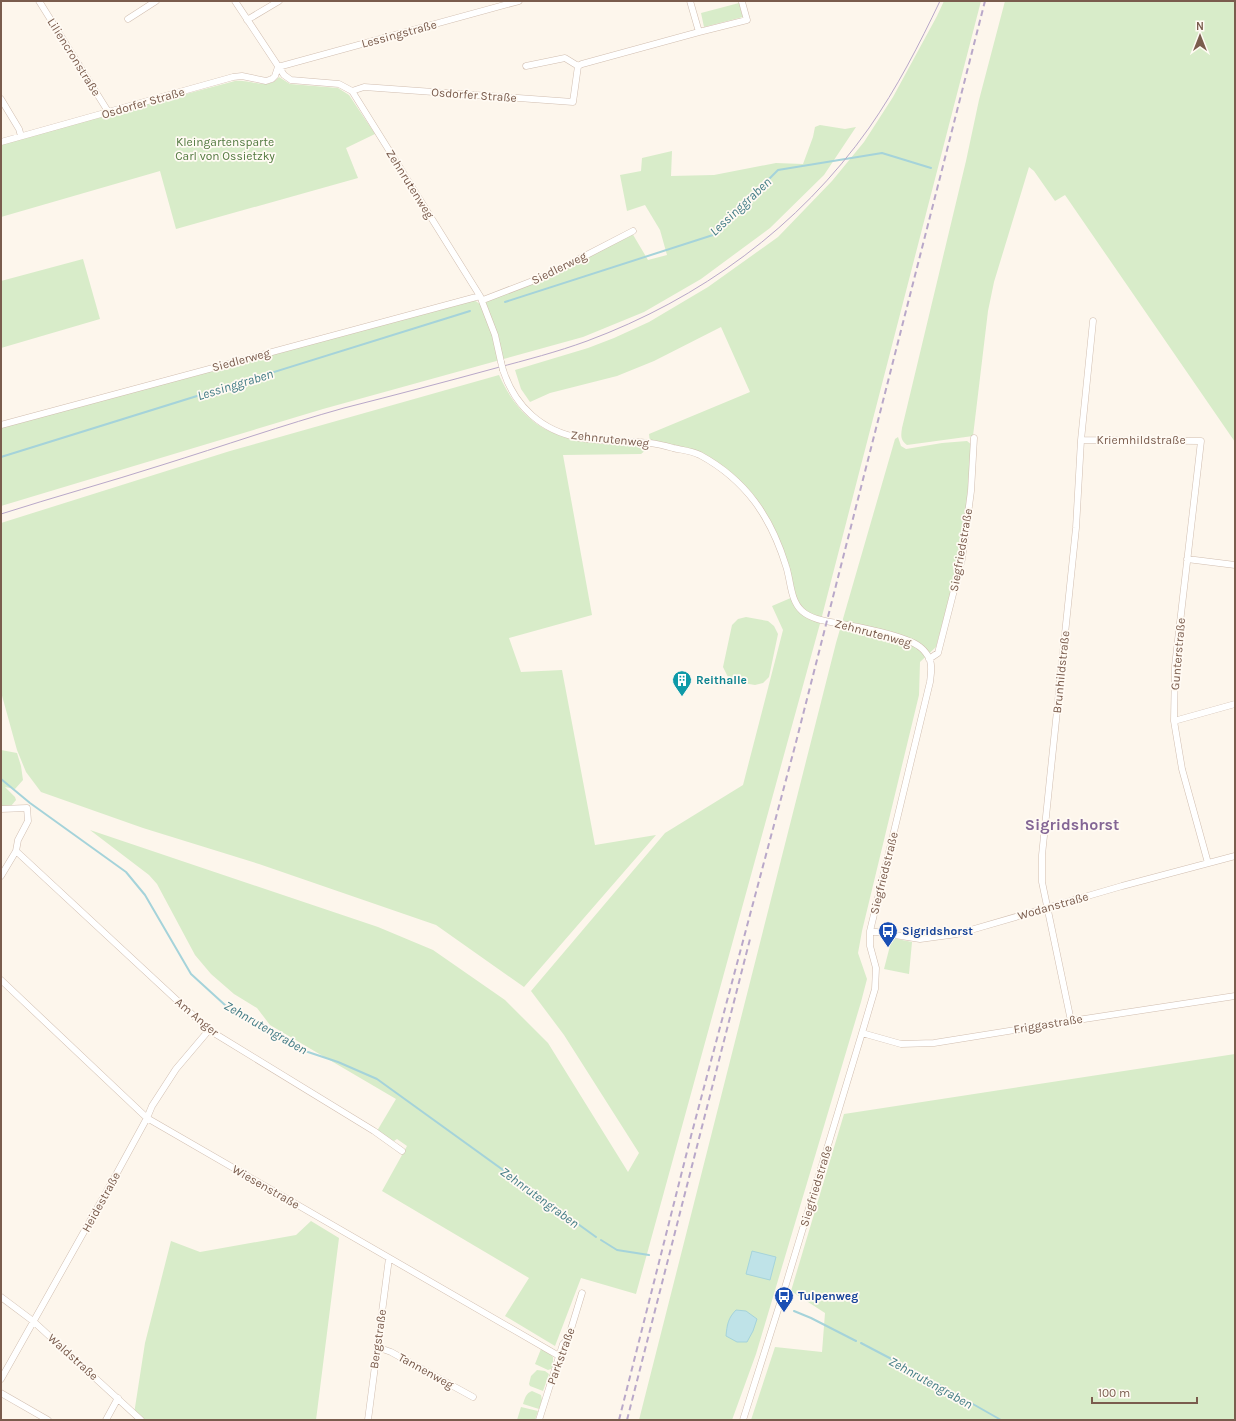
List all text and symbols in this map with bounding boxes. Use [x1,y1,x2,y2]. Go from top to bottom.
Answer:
street label: Liliencronstraße [44,15,104,99]
north arrow [1180,16,1220,56]
street label: Lessingstraße [360,17,438,51]
text: N [1196,20,1204,33]
street label: Osdorfer Straße [100,84,186,122]
street label: Osdorfer Straße [431,85,517,105]
park label: Kleingartensparte Carl von Ossietzky [175,135,275,163]
street label: Zehnrutenweg [383,147,437,221]
water label: Lessinggraben [707,174,774,239]
street label: Siedlerweg [529,249,589,287]
street label: Siedlerweg [210,345,272,374]
water label: Lessinggraben [195,366,275,403]
street label: Zehnrutenweg [570,428,650,450]
street label: Kriemhildstraße [1096,433,1186,447]
street label: Siegfriedstraße [947,507,975,593]
street label: Zehnrutenweg [833,616,913,650]
street label: Gunterstraße [1168,617,1188,691]
street label: Brunhildstraße [1050,630,1072,714]
building icon: Reithalle [671,669,693,697]
place label: Reithalle [696,673,747,687]
district label: Sigridshorst [1025,815,1119,834]
street label: Siegfriedstraße [867,830,901,916]
street label: Wodanstraße [1016,889,1090,923]
bus stop icon: Sigridshorst [877,920,899,948]
place label: Sigridshorst [902,924,973,938]
street label: Am Anger [172,995,222,1040]
water label: Zehnrutengraben [221,998,310,1057]
street label: Friggastraße [1013,1012,1083,1036]
street label: Siegfriedstraße [797,1144,835,1228]
street label: Wiesenstraße [230,1162,302,1212]
water label: Zehnrutengraben [497,1164,582,1231]
street label: Heidestraße [79,1170,123,1234]
bus stop icon: Tulpenweg [773,1285,795,1313]
place label: Tulpenweg [798,1289,858,1303]
street label: Bergstraße [367,1308,389,1370]
street label: Parkstraße [544,1326,578,1386]
street label: Waldstraße [45,1331,101,1383]
street label: Tannenweg [396,1350,456,1392]
water label: Zehnrutengraben [886,1353,975,1412]
scale bar [1092,1379,1197,1405]
text: 100 m [1098,1386,1130,1400]

